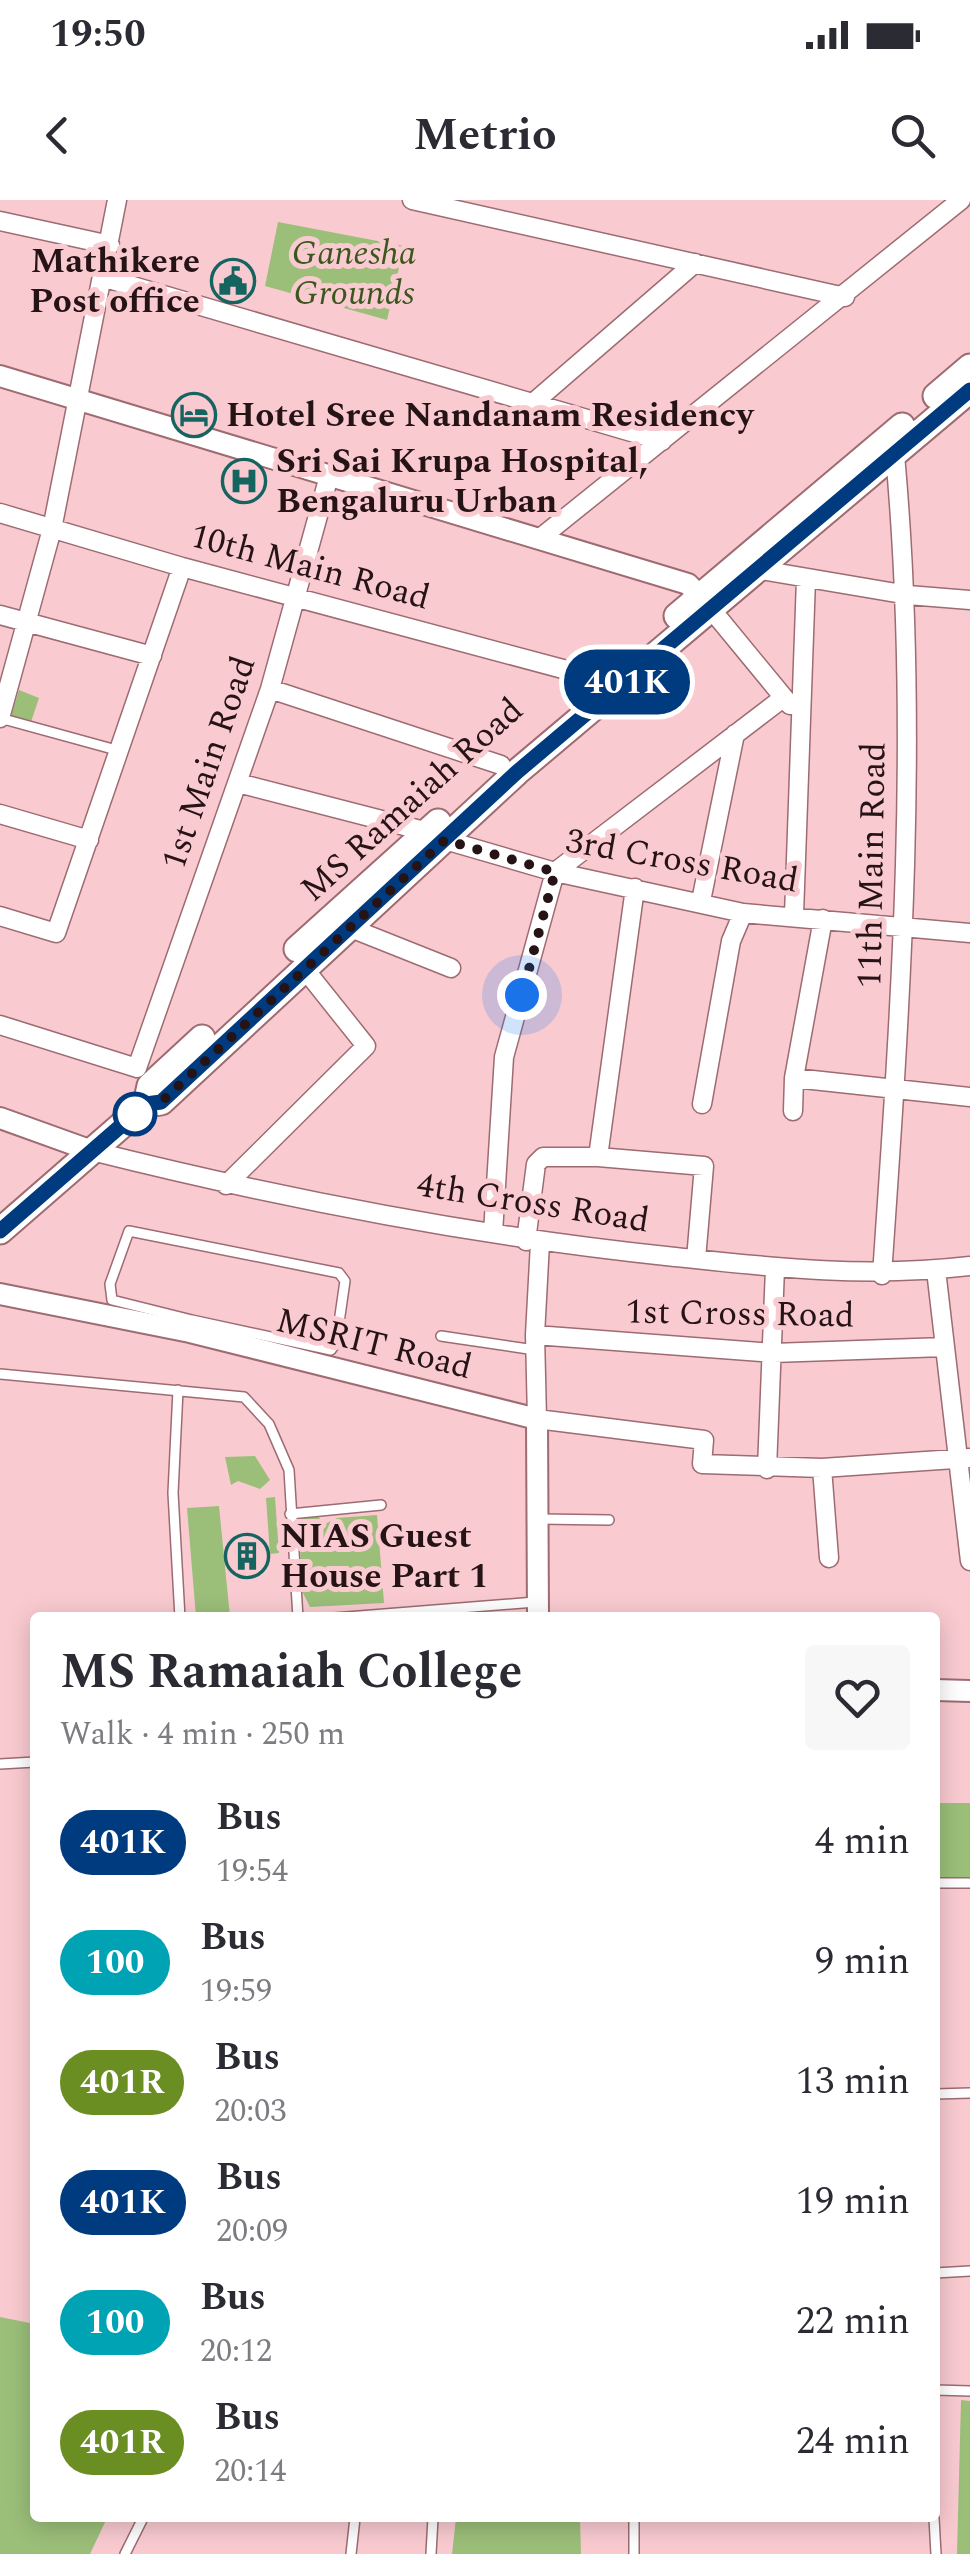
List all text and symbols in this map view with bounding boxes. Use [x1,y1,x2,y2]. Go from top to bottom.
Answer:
text: 19:50 [50,6,145,64]
text: Metrio [413,101,557,170]
icon: back [30,108,85,163]
icon: search [885,108,940,163]
park label: Ganesha Grounds [292,227,416,320]
place label: Mathikere Post office [29,235,200,328]
public building icon: Mathikere Post office [210,258,256,304]
place label: Hotel Sree Nandanam Residency [226,389,755,442]
hotel icon: Hotel Sree Nandanam Residency [171,392,217,438]
place label: Sri Sai Krupa Hospital, Bengaluru Urban [276,435,648,528]
hospital icon: Sri Sai Krupa Hospital, Bengaluru Urban [221,458,267,504]
street label: 10th Main Road [184,510,436,624]
street label: 1st Main Road [148,649,270,877]
line badge: 401K [557,650,697,714]
text: 401K [584,656,670,709]
street label: MS Ramaiah Road [289,685,535,915]
street label: 11th Main Road [843,741,901,989]
street label: 3rd Cross Road [561,814,803,908]
your location [497,970,547,1020]
unlabelled marker [114,1093,156,1135]
street label: 4th Cross Road [413,1158,653,1248]
street label: 1st Cross Road [625,1286,855,1342]
street label: MSRIT Road [270,1294,478,1394]
place label: NIAS Guest House Part 1 [280,1510,489,1603]
building icon: NIAS Guest House Part 1 [224,1533,270,1579]
text: MS Ramaiah College [60,1636,522,1709]
button: heart [805,1645,910,1750]
text: Walk · 4 min · 250 m [60,1710,345,1759]
text: Bus [216,1789,282,1847]
text: 4 min [815,1813,910,1871]
text: 401K [80,1816,166,1869]
text: 19:54 [216,1847,288,1896]
text: Bus [200,1909,266,1967]
text: 9 min [815,1933,910,1991]
text: 100 [86,1936,144,1989]
text: 19:59 [200,1967,272,2016]
text: Bus [214,2029,280,2087]
text: 13 min [796,2053,910,2111]
text: 401R [80,2056,164,2109]
text: 20:03 [214,2087,286,2136]
text: Bus [216,2149,282,2207]
text: 19 min [796,2173,910,2231]
text: 401K [80,2176,166,2229]
text: 20:09 [216,2207,288,2256]
text: Bus [200,2269,266,2327]
text: 22 min [796,2293,910,2351]
text: 100 [86,2296,144,2349]
text: 20:12 [200,2327,272,2376]
text: Bus [214,2389,280,2447]
text: 24 min [796,2413,910,2471]
text: 401R [80,2416,164,2469]
text: 20:14 [214,2447,286,2496]

